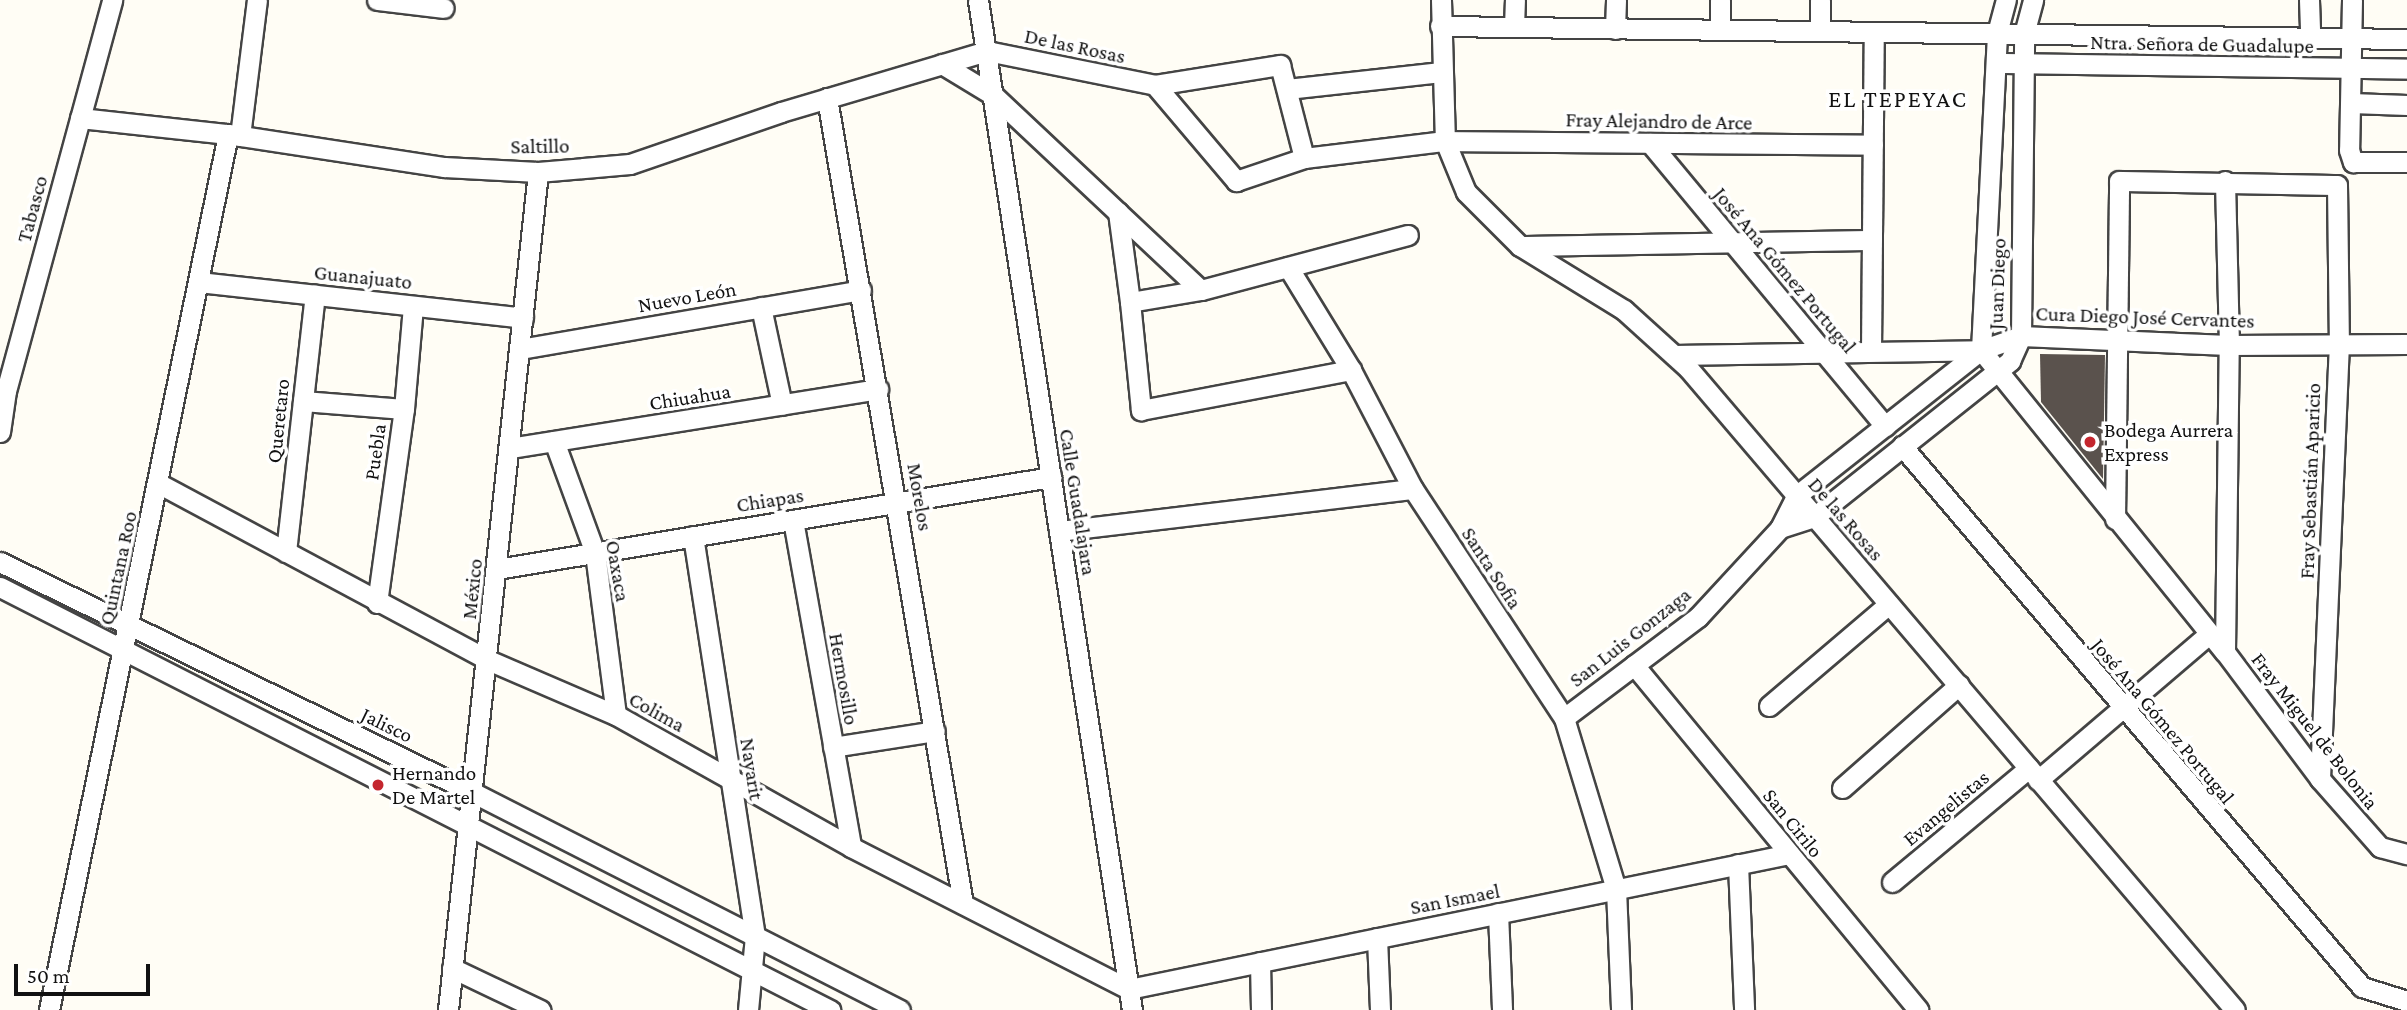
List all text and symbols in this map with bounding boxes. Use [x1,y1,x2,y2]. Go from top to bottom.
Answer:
street label: De las Rosas [1022,23,1128,69]
street label: Ntra. Señora de Guadalupe [2090,29,2314,59]
district label: EL TEPEYAC [1829,85,1967,113]
street label: Fray Alejandro de Arce [1565,107,1753,135]
street label: Saltillo [510,133,570,159]
street label: Tabasco [11,173,53,245]
street label: José Ana Gómez Portugal [1708,182,1862,358]
street label: Juan Diego [1983,238,2011,330]
street label: Guanajuato [313,259,413,295]
street label: Nuevo León [636,276,738,318]
street label: Cura Diego José Cervantes [2035,301,2255,333]
street label: Queretaro [261,378,295,464]
street label: Chiuahua [647,378,733,416]
street label: Fray Sebastián Aparicio [2294,383,2326,579]
place label: Bodega Aurrera Express [2104,417,2233,467]
street label: Puebla [359,422,391,482]
street label: Calle Guadalajara [1054,427,1102,577]
marker: Bodega Aurrera Express [2082,434,2098,450]
street label: Morelos [902,461,938,533]
street label: De las Rosas [1803,472,1889,566]
street label: Chiapas [735,482,805,518]
street label: Quintana Roo [94,509,142,627]
street label: Santa Sofia [1456,522,1528,614]
street label: Oaxaca [600,538,636,604]
street label: México [456,557,488,621]
street label: San Luis Gonzaga [1564,582,1696,692]
street label: Hermosillo [824,631,864,727]
street label: José Ana Gómez Portugal [2086,633,2240,809]
street label: Fray Miguel de Bolonia [2246,648,2384,814]
street label: Colima [625,686,689,738]
street label: Jalisco [357,702,417,748]
street label: Nayarit [735,736,769,802]
place label: Hernando De Martel [392,760,476,810]
street label: Evangelistas [1898,765,1994,851]
marker: Hernando De Martel [370,777,386,793]
street label: San Cirilo [1758,783,1828,863]
street label: San Ismael [1408,878,1502,920]
scale bar [18,950,154,994]
text: 50 m [27,964,70,988]

